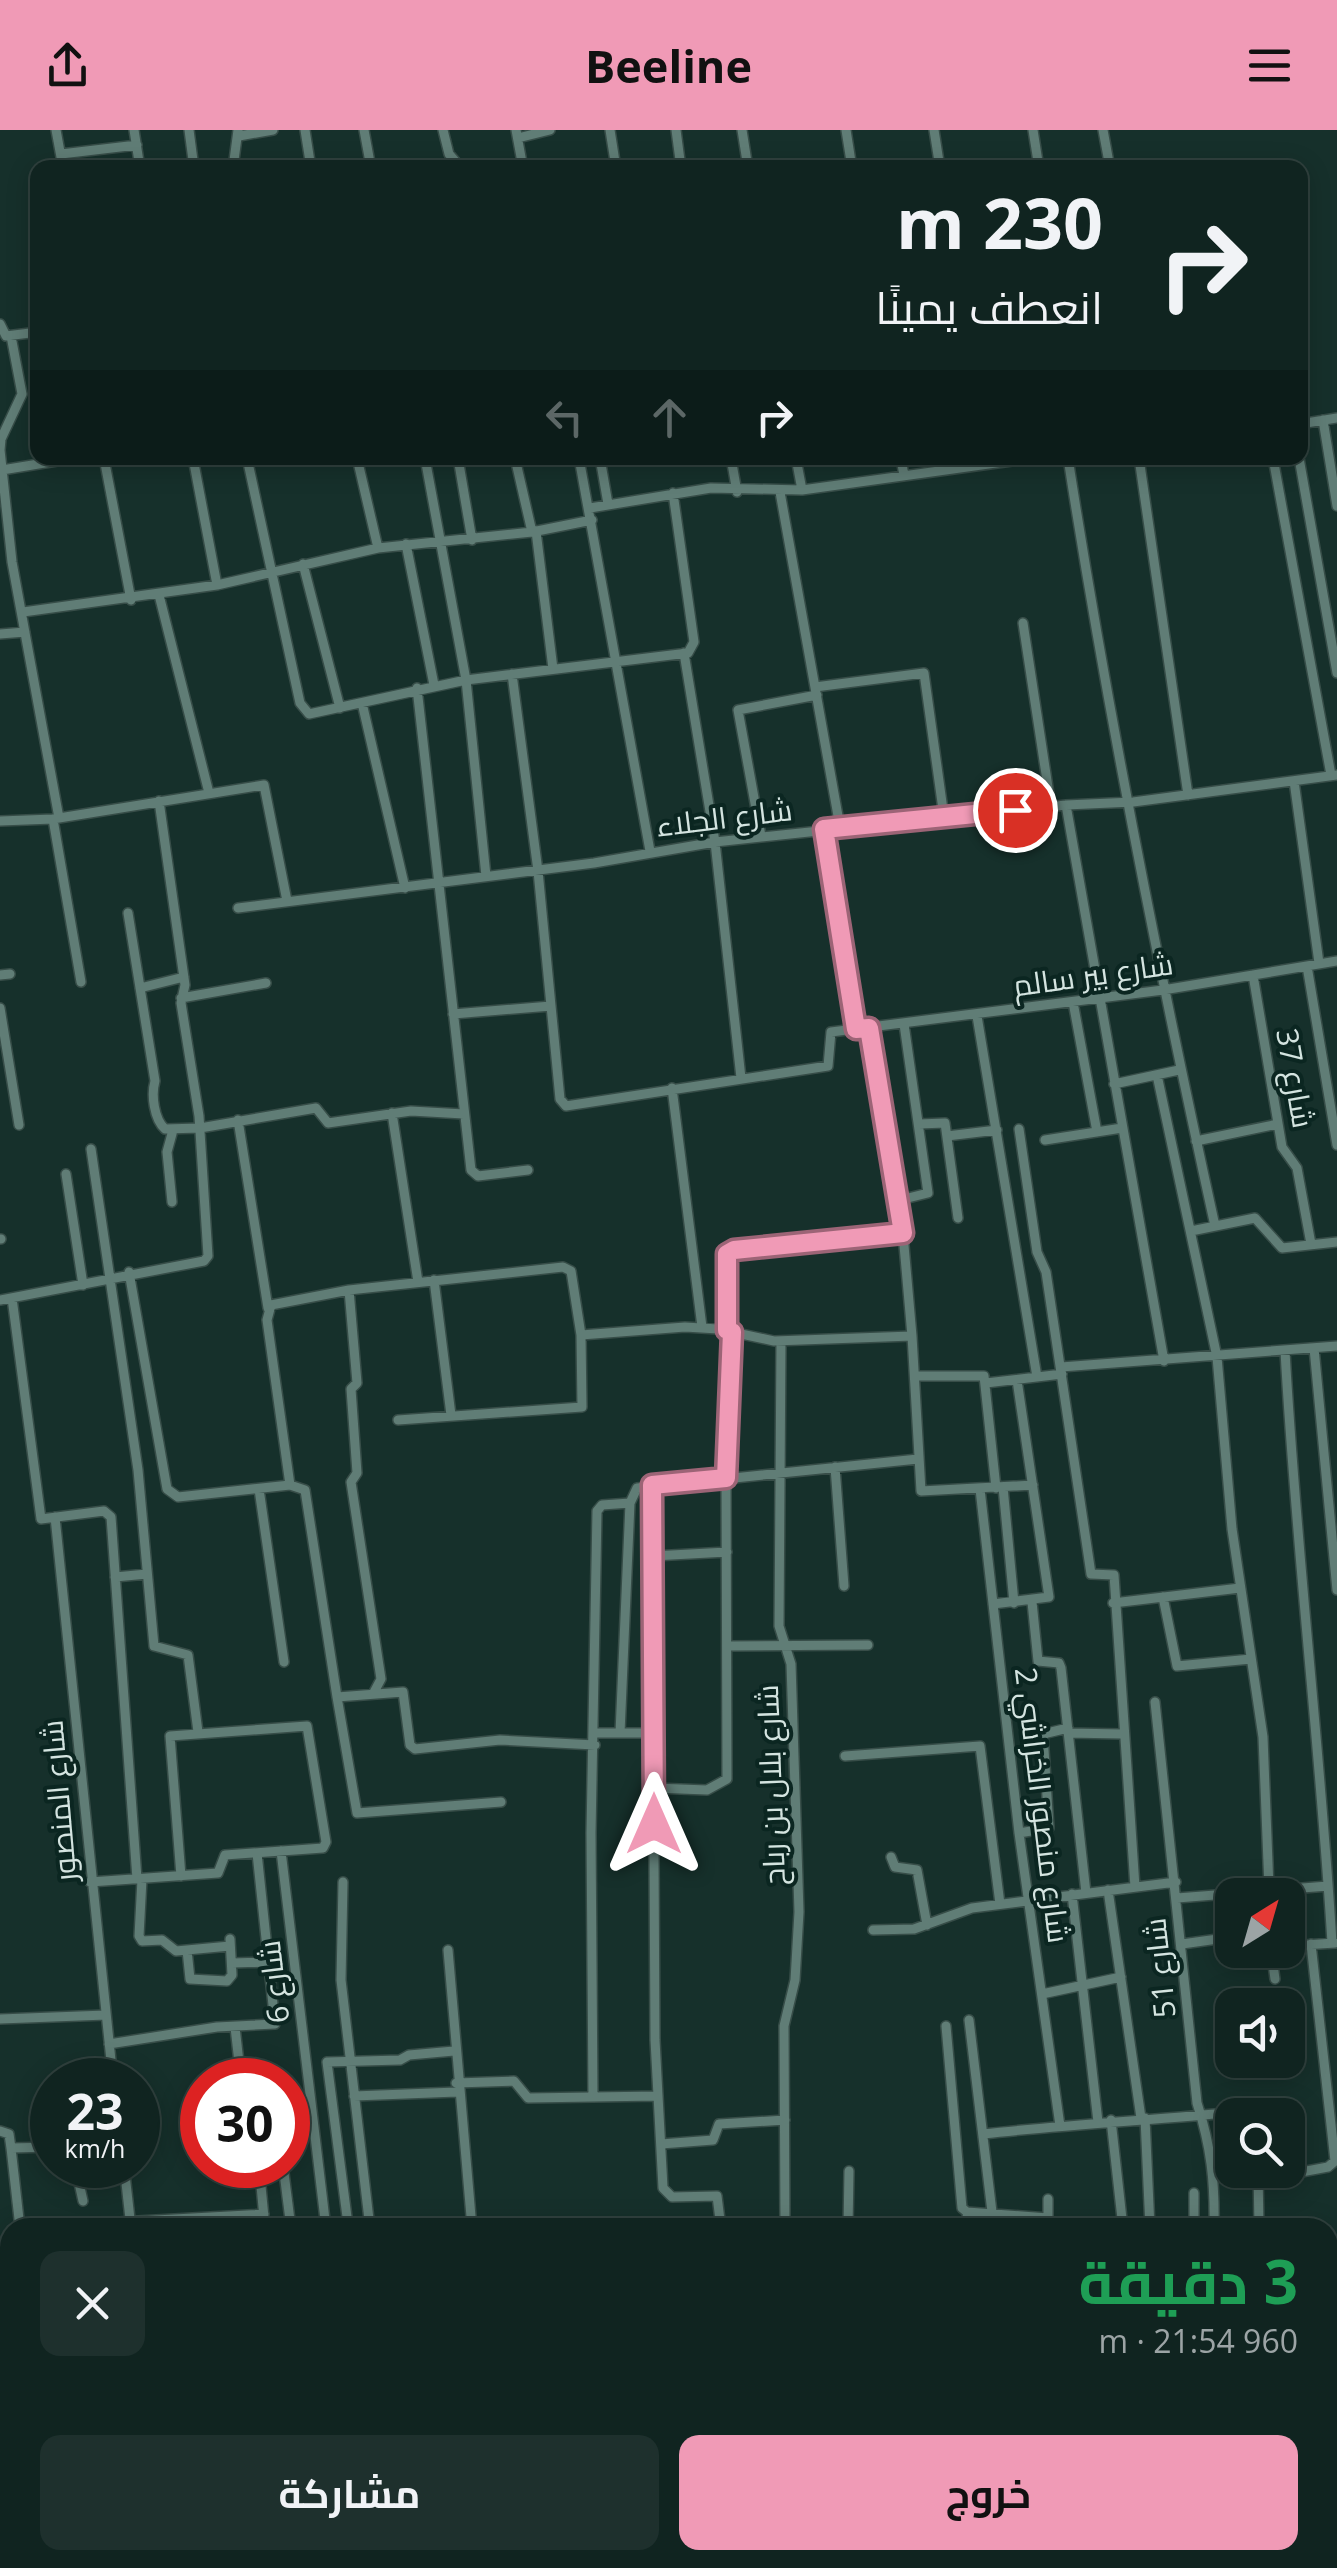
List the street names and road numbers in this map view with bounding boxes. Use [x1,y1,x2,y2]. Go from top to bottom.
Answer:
street label: شارع الجلاء [654,788,794,847]
street label: شارع بير سالم [1010,942,1176,1007]
street label: شارع 37 [1266,1025,1325,1131]
street label: شارع منصور الخراشي 2 [1003,1665,1080,1946]
street label: شارع بلال بن رباح [746,1684,795,1886]
street label: شارع المنصور [31,1718,87,1886]
street label: شارع 51 [1133,1916,1186,2020]
street label: شارع 6 [248,1938,299,2026]

